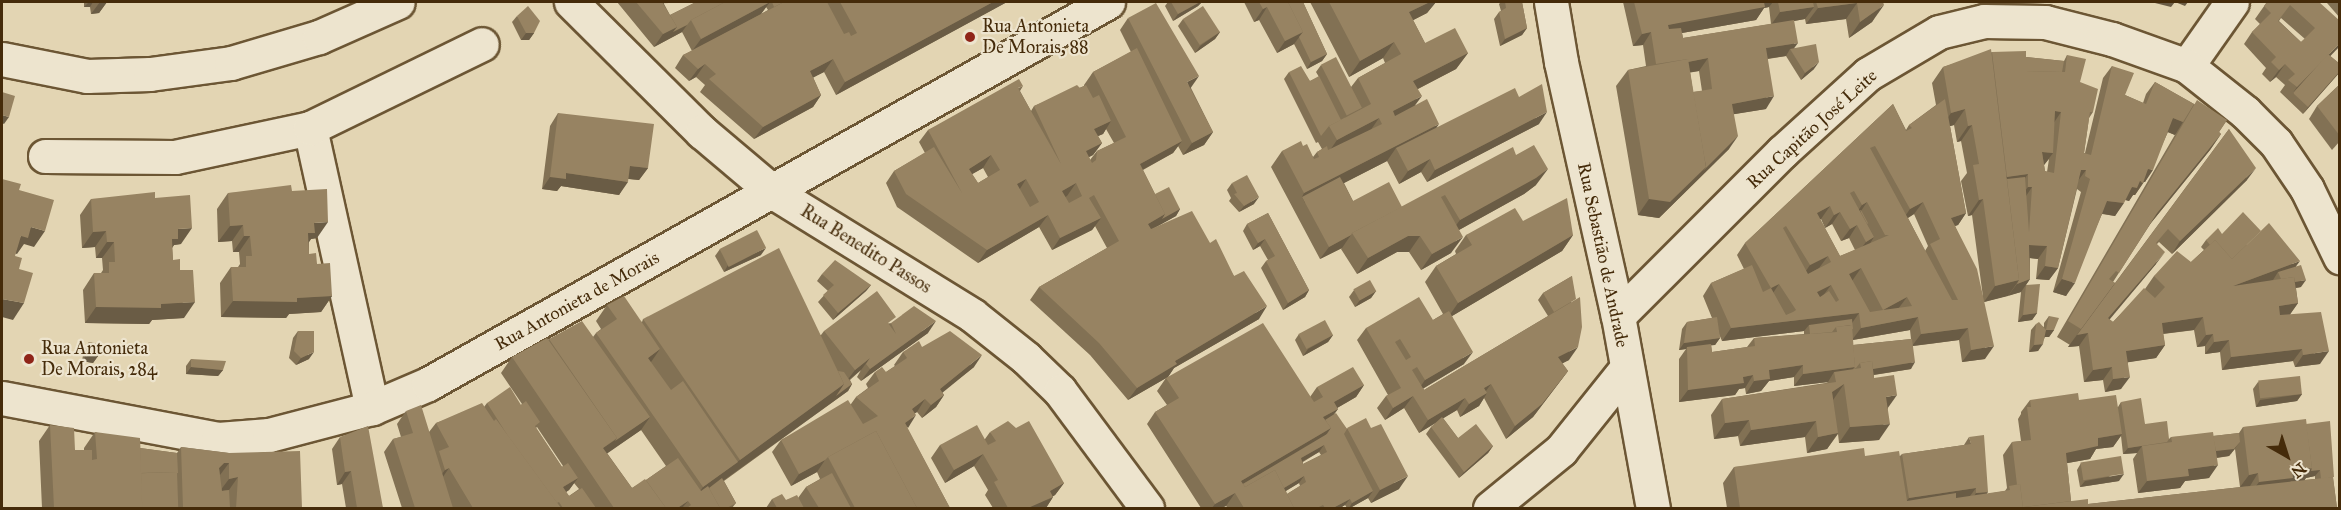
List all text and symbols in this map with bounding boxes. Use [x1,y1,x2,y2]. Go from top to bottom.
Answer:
place label: Rua Antonieta De Morais, 88 [982,16,1089,58]
marker: Rua Antonieta De Morais, 88 [963,30,977,44]
street label: Rua Capitão José Leite [1742,65,1882,193]
street label: Rua Sebastião de Andrade [1573,161,1633,349]
street label: Rua Benedito Passos [797,200,935,298]
street label: Rua Antonieta de Morais [491,247,663,355]
place label: Rua Antonieta De Morais, 284 [41,338,157,380]
marker: Rua Antonieta De Morais, 284 [22,352,36,366]
north arrow [2257,426,2317,486]
text: N [2287,459,2310,482]

